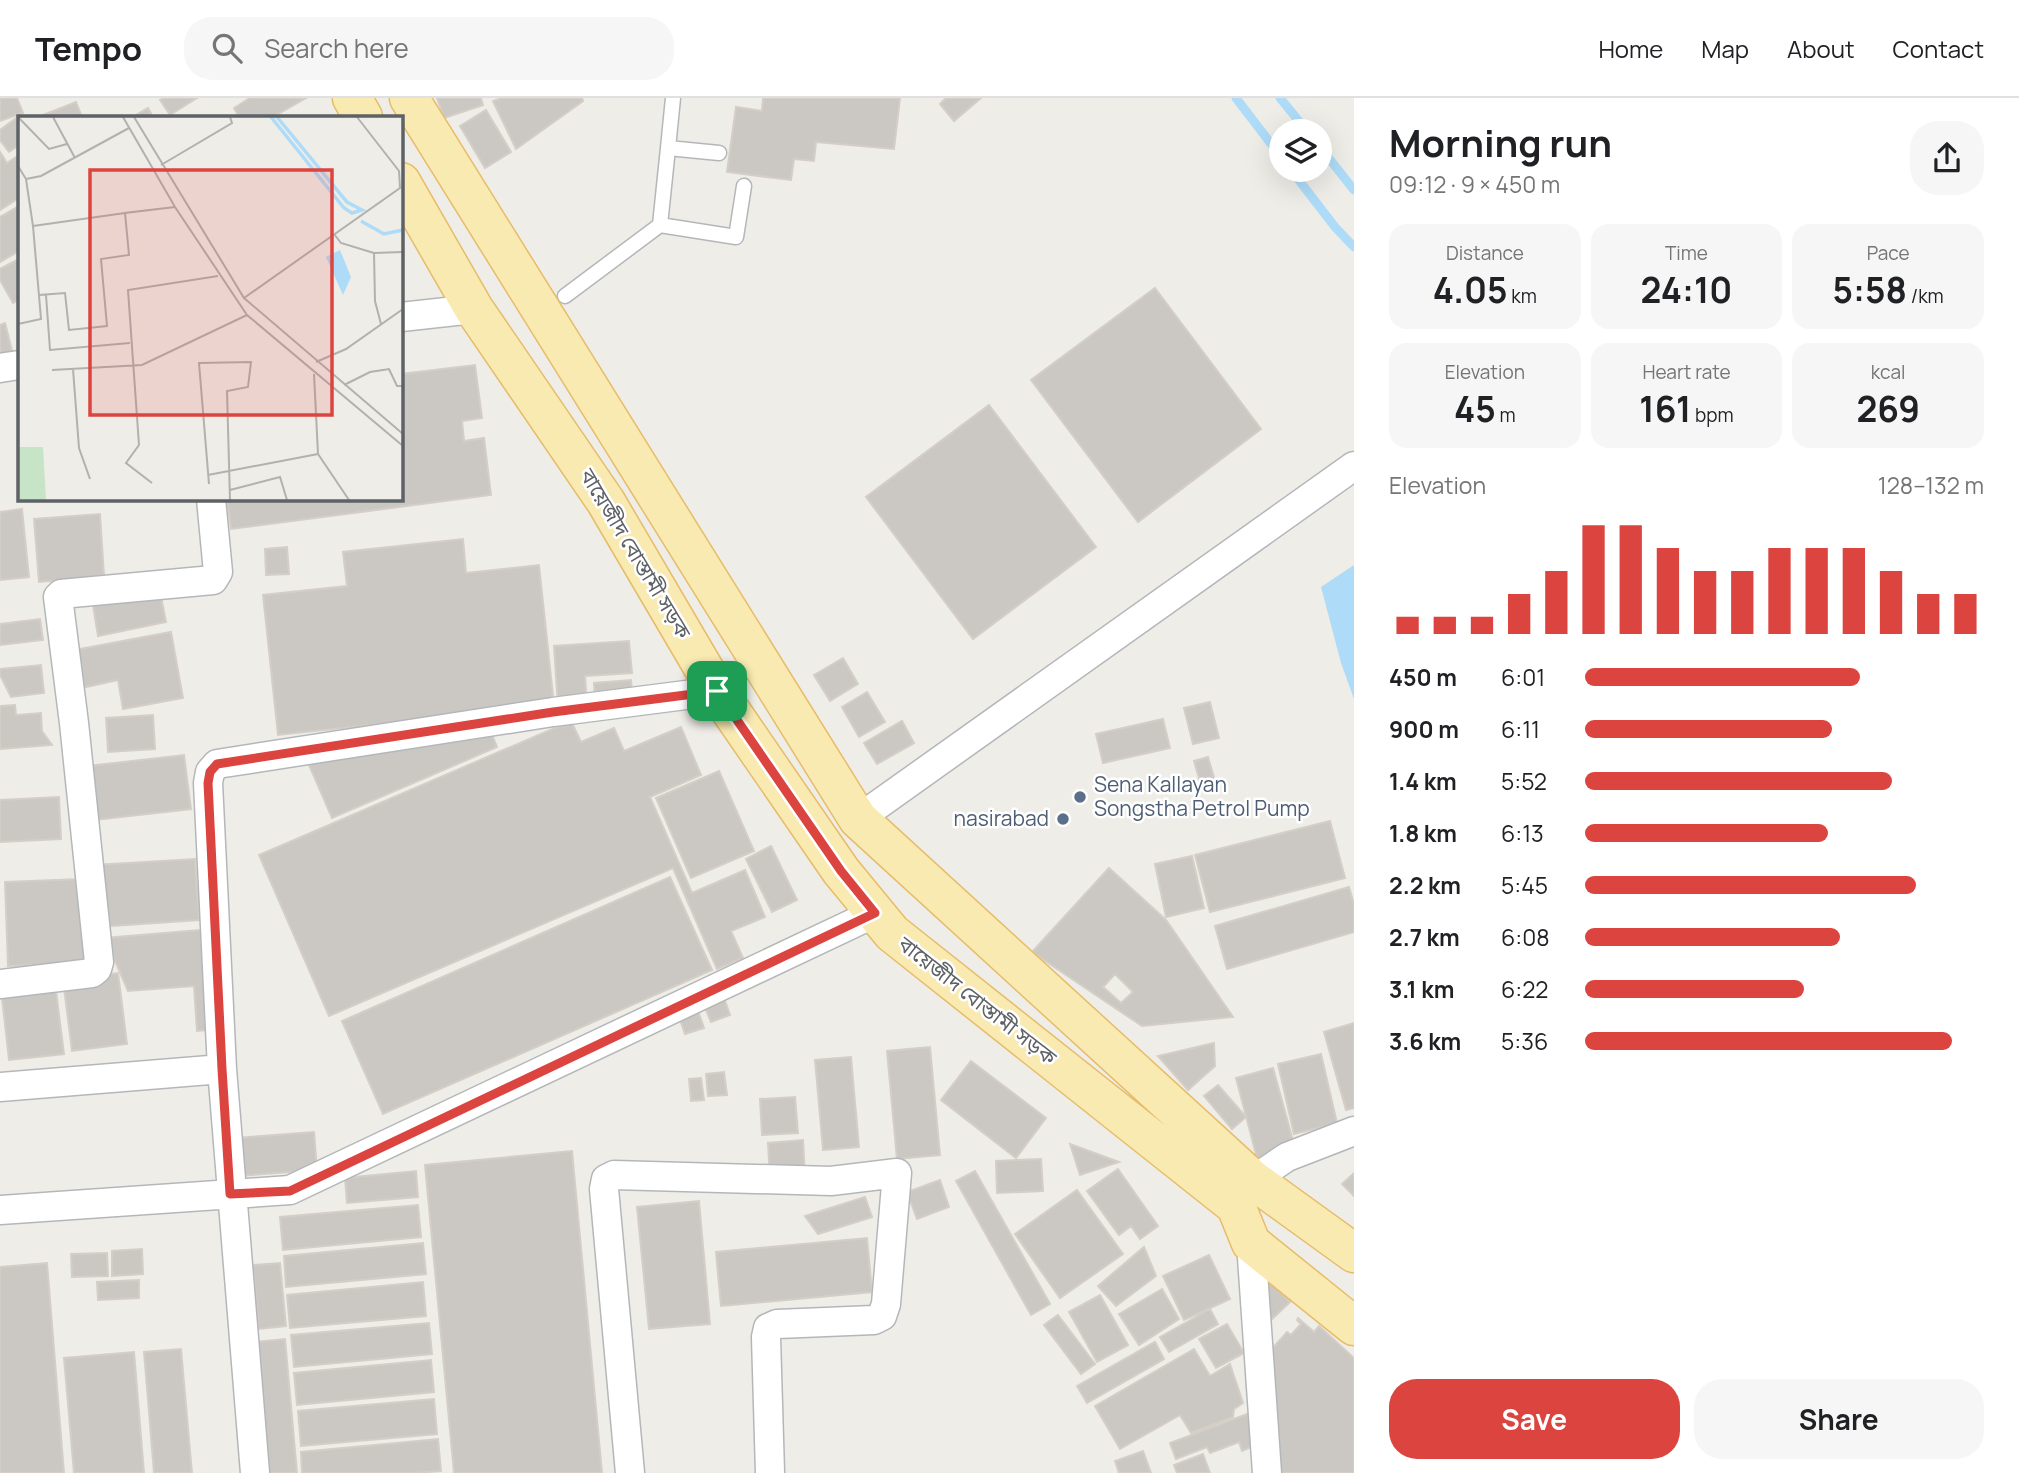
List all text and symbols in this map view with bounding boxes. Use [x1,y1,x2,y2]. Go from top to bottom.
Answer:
search box [184,17,674,80]
text: Tempo [35,26,142,71]
icon: search [208,29,246,67]
text: Search here [264,30,409,66]
text: Home [1598,32,1663,65]
text: Map [1701,32,1749,65]
text: About [1787,32,1855,65]
text: Contact [1893,32,1984,65]
inset map [18,116,402,500]
text: Morning run [1389,116,1612,168]
map controls [1269,119,1332,182]
button: layers [1269,119,1332,182]
button: share [1910,121,1984,195]
text: 09:12 · 9 × 450 m [1389,168,1560,200]
text: Distance [1446,240,1524,266]
text: Time [1665,240,1708,266]
text: Pace [1867,240,1910,266]
text: 4.05 [1433,266,1508,314]
text: 24:10 [1641,266,1732,314]
text: 5:58 [1833,266,1907,314]
text: km [1508,283,1537,309]
text: /km [1907,283,1944,309]
text: Elevation [1445,359,1525,385]
text: Heart rate [1642,359,1731,385]
text: kcal [1871,359,1906,385]
text: 45 [1454,385,1496,433]
text: 161 [1639,385,1691,433]
text: 269 [1856,385,1920,433]
text: m [1496,402,1516,428]
text: bpm [1691,402,1734,428]
street label: বায়েজীদ বোস্তামী সড়ক [573,462,698,645]
text: Elevation [1389,469,1486,501]
text: 128–132 m [1878,469,1984,501]
pin [687,661,747,721]
text: 450 m [1389,661,1457,693]
text: 6:01 [1501,661,1545,693]
icon: arrive [698,672,736,710]
text: 900 m [1389,713,1459,745]
text: 6:11 [1501,713,1540,745]
text: 1.4 km [1389,765,1457,797]
text: 5:52 [1501,765,1547,797]
place label: Sena Kallayan Songstha Petrol Pump [1094,770,1310,822]
marker: Sena Kallayan Songstha Petrol Pump [1072,789,1088,805]
place label: nasirabad [954,804,1049,832]
marker: nasirabad [1055,811,1071,827]
text: 1.8 km [1389,817,1457,849]
text: 6:13 [1501,817,1544,849]
text: 2.2 km [1389,869,1461,901]
text: 5:45 [1501,869,1548,901]
text: 2.7 km [1389,921,1460,953]
text: 6:08 [1501,921,1550,953]
street label: বায়েজীদ বোস্তামী সড়ক [892,929,1063,1072]
text: 3.1 km [1389,973,1454,1005]
text: 6:22 [1501,973,1548,1005]
text: 3.6 km [1389,1025,1461,1057]
text: 5:36 [1501,1025,1548,1057]
button: Save [1389,1379,1680,1459]
button: Share [1694,1379,1984,1459]

